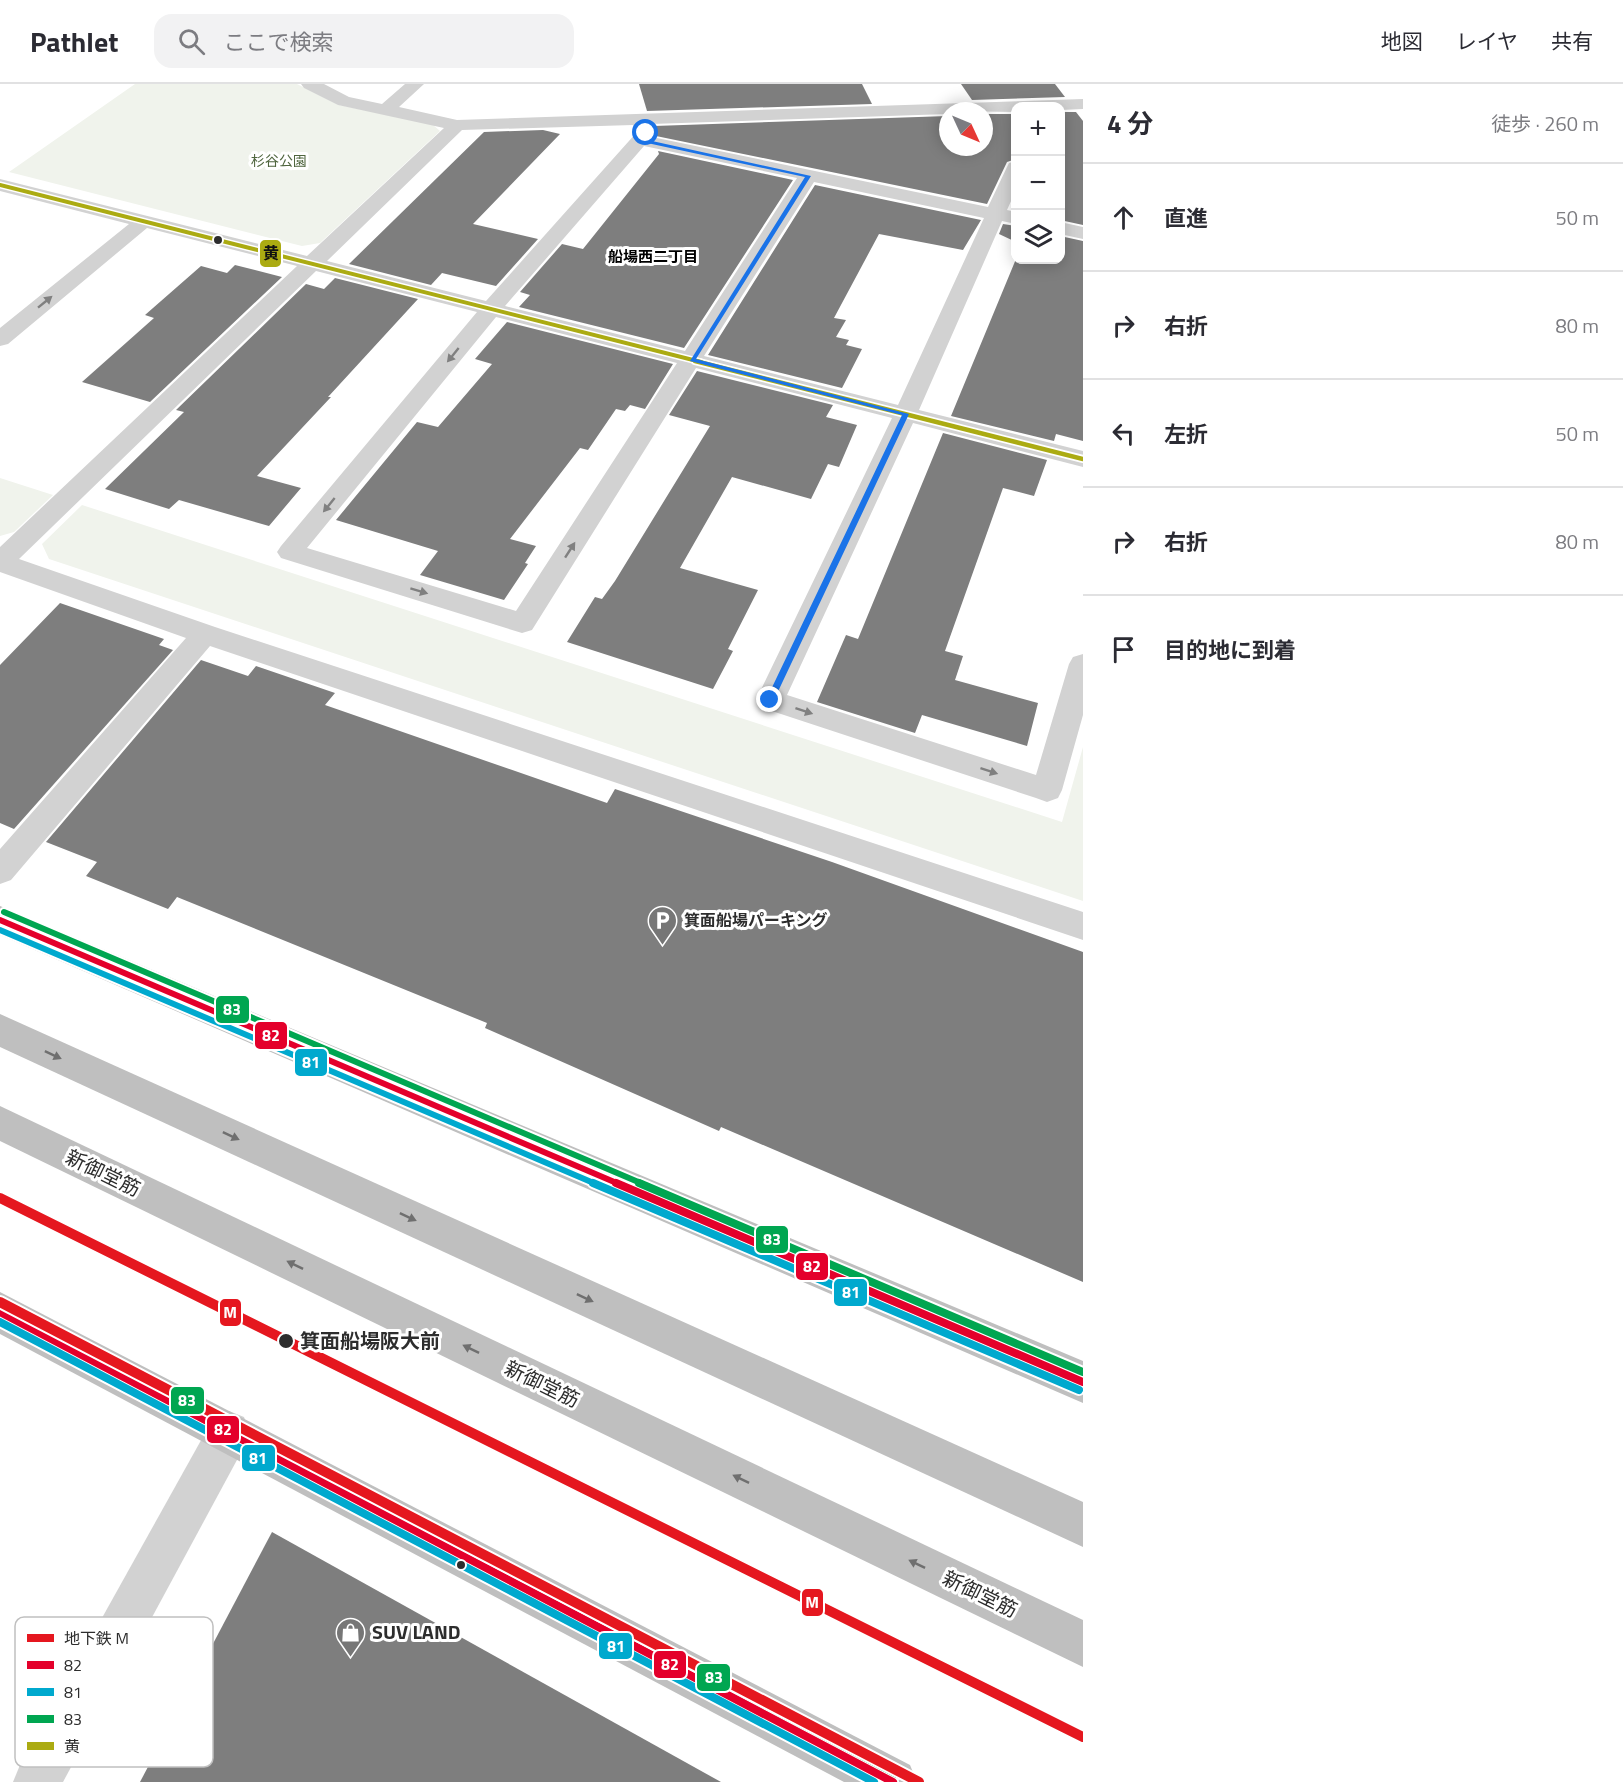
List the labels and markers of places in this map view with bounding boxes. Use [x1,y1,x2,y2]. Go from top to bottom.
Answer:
unlabelled marker [212,234,224,246]
parking icon: 箕面船場パーキング [647,904,679,946]
place label: 箕面船場パーキング [684,908,828,932]
place label: 箕面船場阪大前 [300,1325,440,1356]
marker: 箕面船場阪大前 [277,1332,295,1350]
unlabelled marker [455,1559,467,1571]
shop icon: SUV LAND [335,1616,367,1658]
place label: SUV LAND [372,1616,461,1647]

